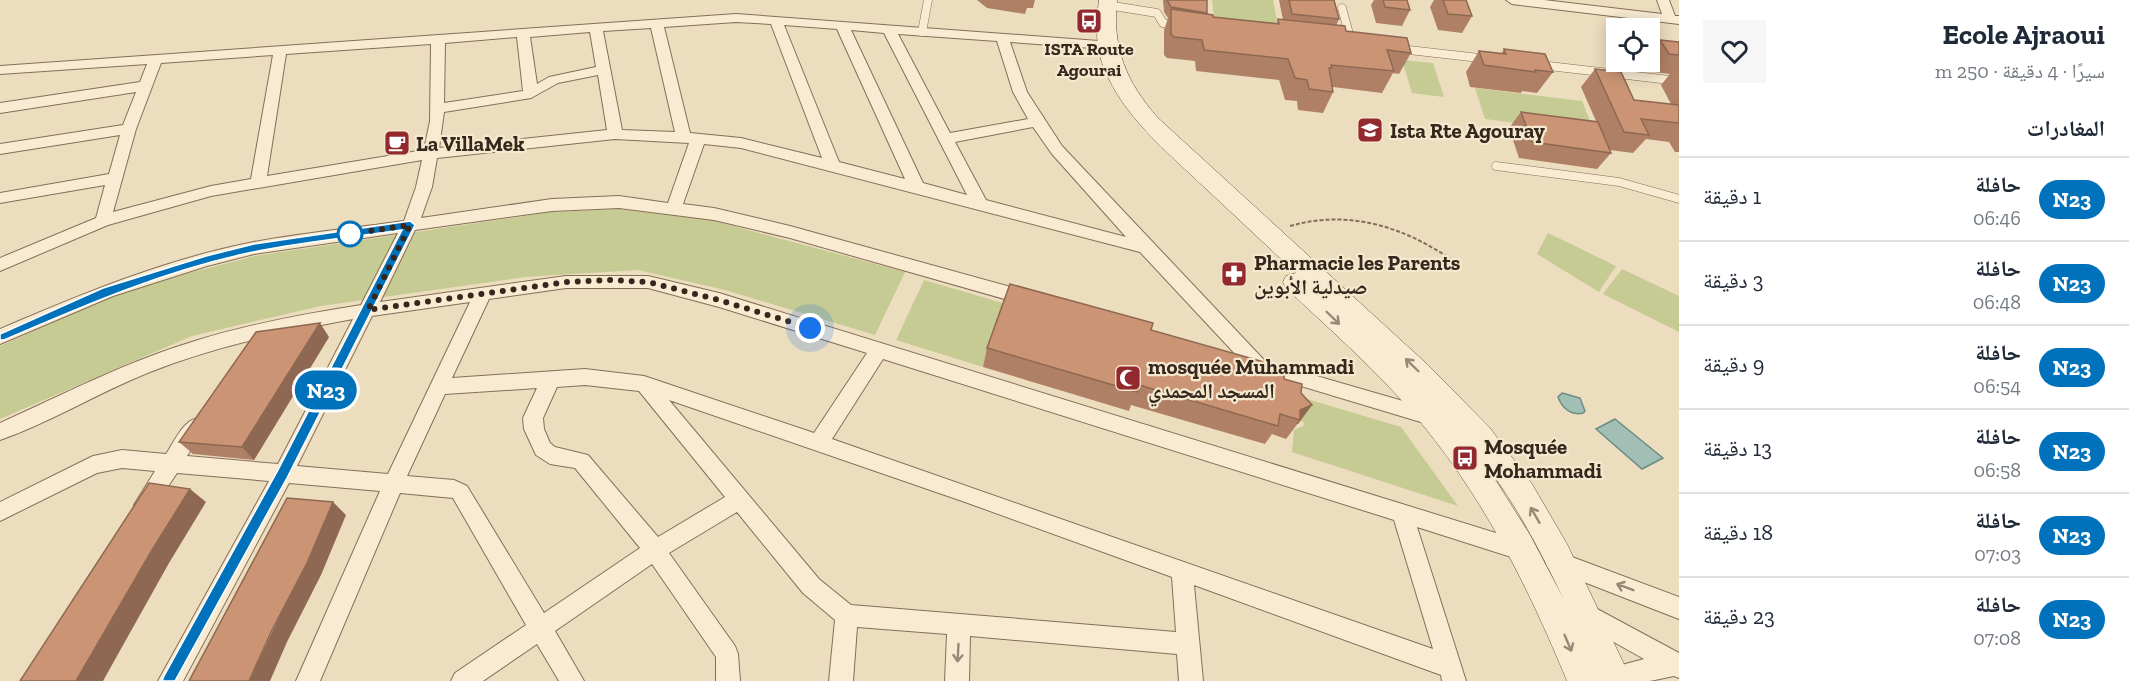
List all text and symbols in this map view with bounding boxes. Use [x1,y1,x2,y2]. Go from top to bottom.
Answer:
bus stop icon: ISTA Route Agourai [1074,6,1104,36]
map controls [1606,18,1660,72]
button: locate [1606,18,1660,72]
text: Ecole Ajraoui [1942,18,2105,51]
button: heart [1703,20,1766,83]
place label: ISTA Route Agourai [1044,38,1134,81]
text: سيرًا · 4 دقيقة · 250 m [1935,59,2105,83]
school or university icon: Ista Rte Agouray [1355,115,1385,145]
text: المغادرات [2027,115,2105,142]
place label: Ista Rte Agouray [1390,118,1545,143]
cafe icon: La VillaMek [382,128,412,158]
place label: La VillaMek [416,131,525,156]
text: حافلة [1975,171,2021,198]
text: 1 دقيقة [1703,183,1761,210]
text: N23 [2053,187,2091,212]
text: 06:46 [1973,206,2021,230]
unlabelled marker [337,221,363,247]
place label: Pharmacie les Parents صيدلية الأبوين [1254,250,1461,300]
text: حافلة [1975,255,2021,282]
pharmacy icon: Pharmacie les Parents صيدلية الأبوين [1219,259,1249,289]
text: 3 دقيقة [1703,267,1764,294]
text: N23 [2053,271,2091,296]
text: 06:48 [1973,290,2021,314]
one-way arrow [1325,311,1340,325]
your location [795,313,825,343]
text: حافلة [1975,339,2021,366]
text: 9 دقيقة [1703,351,1764,378]
place label: mosquée Muhammadi المسجد المحمدي [1148,354,1354,407]
text: N23 [2053,355,2091,380]
one-way arrow [1405,358,1420,372]
mosque icon: mosquée Muhammadi المسجد المحمدي [1113,363,1143,393]
line badge: N23 [292,370,360,410]
text: 06:54 [1973,374,2021,398]
text: N23 [307,378,345,403]
text: حافلة [1975,423,2021,450]
place label: Mosquée Mohammadi [1484,434,1602,483]
text: 13 دقيقة [1703,435,1772,462]
text: N23 [2053,439,2091,464]
bus stop icon: Mosquée Mohammadi [1450,443,1480,473]
text: 06:58 [1973,458,2021,482]
one-way arrow [1529,507,1541,524]
text: حافلة [1975,507,2021,534]
text: 18 دقيقة [1703,519,1773,546]
text: N23 [2053,523,2091,548]
text: 07:03 [1974,542,2021,566]
one-way arrow [1616,581,1634,592]
text: حافلة [1975,591,2021,618]
text: 23 دقيقة [1703,603,1775,630]
text: N23 [2053,607,2091,632]
text: 07:08 [1973,626,2021,650]
one-way arrow [1563,633,1574,651]
one-way arrow [952,642,963,662]

